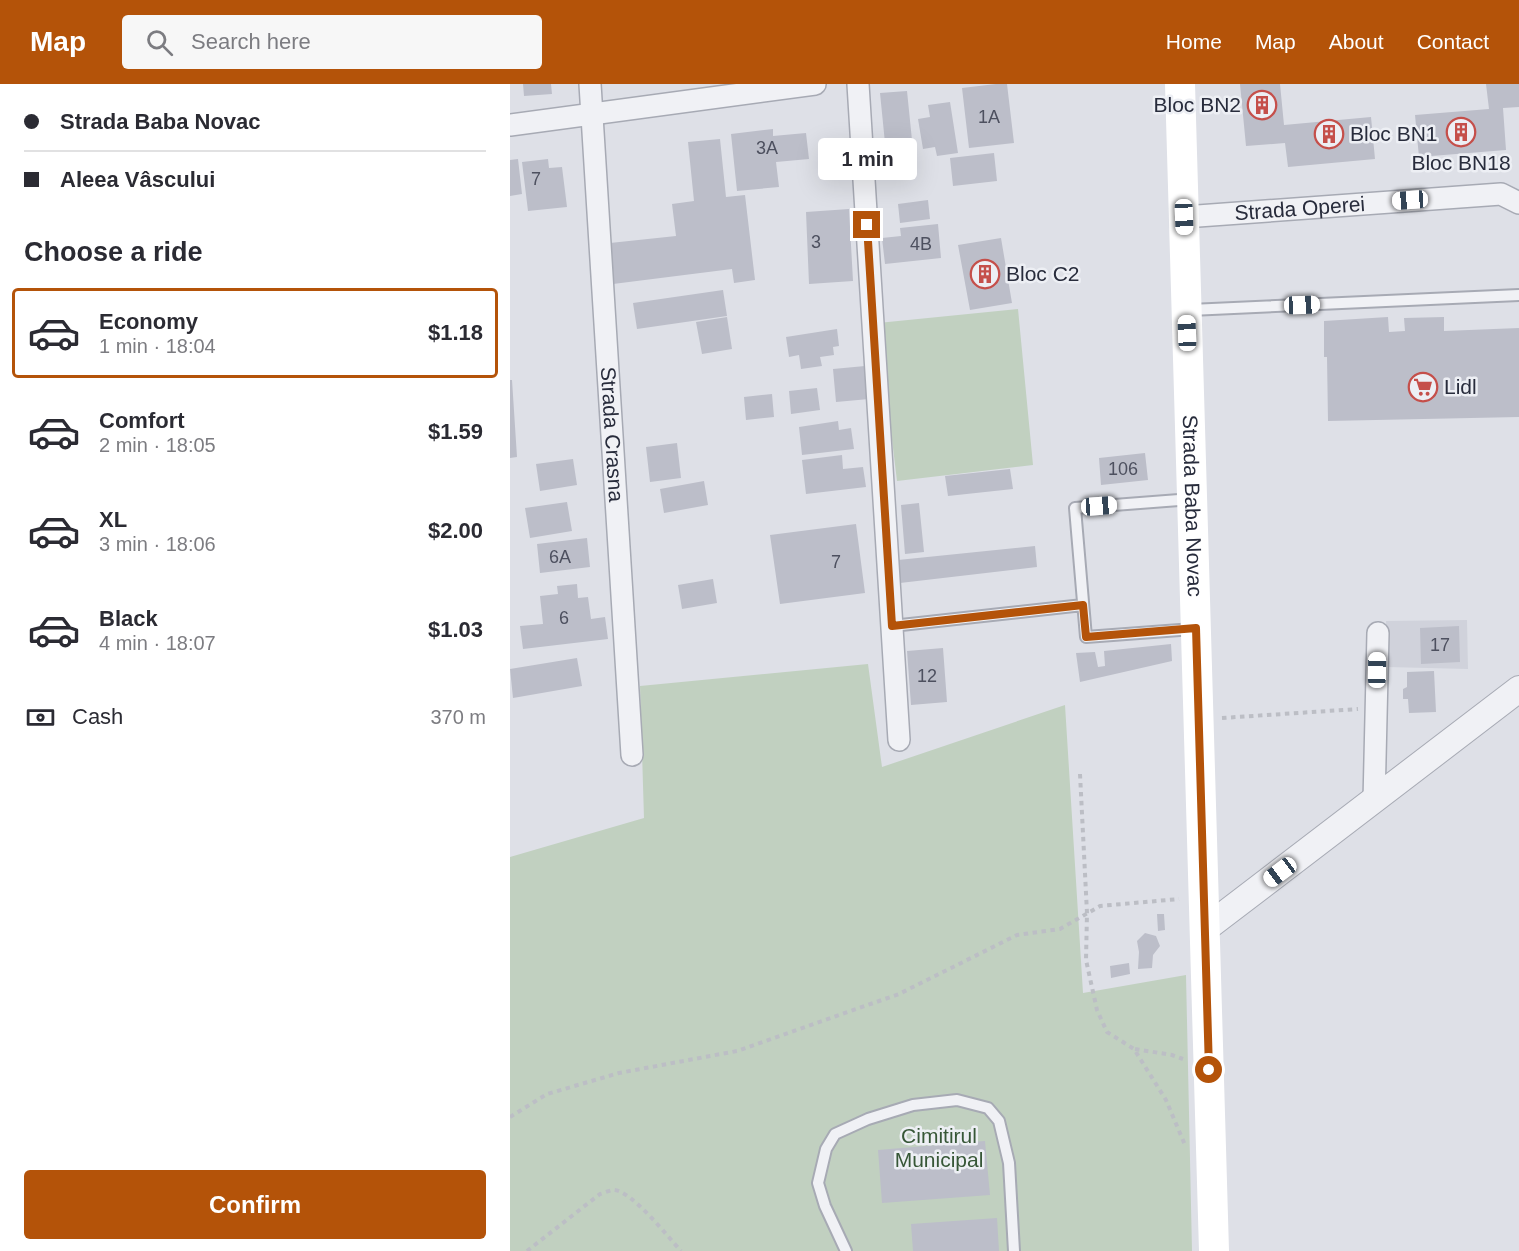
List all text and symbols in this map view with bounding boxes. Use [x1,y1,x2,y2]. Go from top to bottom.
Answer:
search box [122,15,542,69]
text: Map [30,26,86,57]
icon: search [143,26,176,59]
text: Search here [191,29,311,54]
text: Home [1166,30,1222,53]
text: Map [1255,30,1296,53]
text: About [1329,30,1384,53]
text: Contact [1417,30,1489,53]
building icon: Bloc BN2 [1246,89,1278,121]
place label: Bloc BN2 [1153,93,1241,116]
house number: 1A [978,107,1000,127]
text: Strada Baba Novac [60,109,261,134]
building icon: Bloc BN18 [1445,116,1477,148]
building icon: Bloc BN1 [1313,118,1345,150]
place label: Bloc BN1 [1350,122,1438,145]
house number: 3A [756,138,778,158]
callout: 1 min [818,138,916,180]
text: 1 min [841,148,894,170]
place label: Bloc BN18 [1411,151,1511,174]
text: Aleea Vâscului [60,167,215,192]
house number: 7 [531,169,541,189]
car [1391,190,1429,210]
street label: Strada Operei [1234,192,1366,224]
car [1174,199,1194,235]
route end [853,211,880,238]
house number: 3 [811,232,821,252]
house number: 4B [910,234,932,254]
text: Choose a ride [24,237,203,267]
building icon: Bloc C2 [969,258,1001,290]
place label: Bloc C2 [1006,262,1080,285]
car [1284,295,1320,315]
icon: car [27,306,81,360]
text: Economy [99,309,198,334]
car [1177,315,1197,351]
text: $1.18 [428,320,483,345]
text: 1 min · 18:04 [99,335,216,357]
street label: Strada Crasna [597,366,628,503]
supermarket icon: Lidl [1407,371,1439,403]
place label: Lidl [1444,375,1477,398]
icon: car [27,405,81,459]
text: Comfort [99,408,185,433]
street label: Strada Baba Novac [1179,414,1207,597]
text: $1.59 [428,419,483,444]
text: 2 min · 18:05 [99,434,216,456]
house number: 106 [1108,459,1138,479]
car [1080,496,1118,516]
icon: car [27,504,81,558]
text: XL [99,507,127,532]
text: $2.00 [428,518,483,543]
text: 3 min · 18:06 [99,533,216,555]
house number: 6A [549,547,571,567]
house number: 7 [831,552,841,572]
icon: car [27,603,81,657]
text: Black [99,606,158,631]
house number: 6 [559,608,569,628]
text: $1.03 [428,617,483,642]
text: 4 min · 18:07 [99,632,216,654]
house number: 17 [1430,635,1450,655]
car [1368,652,1386,688]
house number: 12 [917,666,937,686]
icon: cash [24,701,57,734]
text: Cash [72,704,123,729]
text: 370 m [430,706,486,728]
car [1260,854,1300,890]
route start [1195,1056,1222,1083]
park label: Cimitirul Municipal [895,1124,983,1171]
button: Confirm [24,1170,486,1239]

